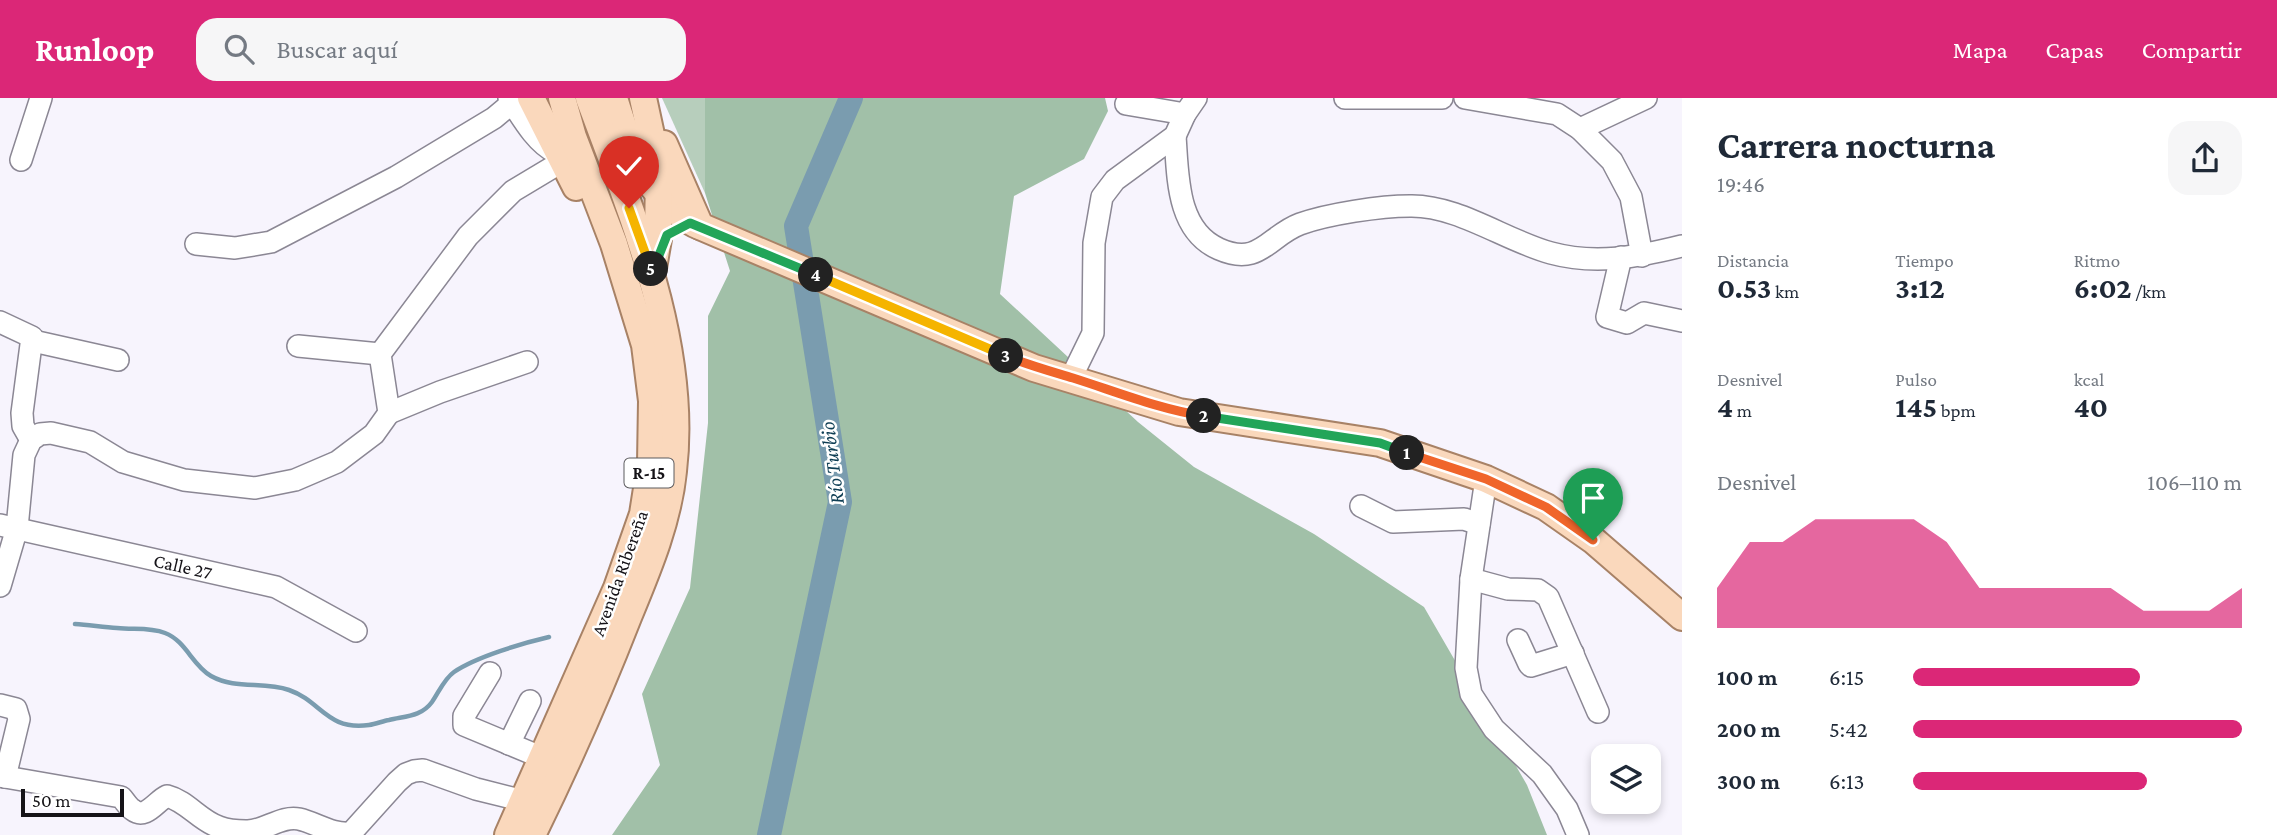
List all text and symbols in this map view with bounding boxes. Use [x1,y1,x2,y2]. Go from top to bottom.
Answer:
search box [196,18,686,81]
icon: search [220,30,258,68]
text: Runloop [35,31,154,68]
text: Buscar aquí [276,35,397,64]
text: Mapa [1953,36,2008,63]
text: Capas [2046,36,2104,63]
text: Compartir [2142,36,2242,63]
button: share [2168,121,2242,195]
text: Carrera nocturna [1717,124,1995,166]
pin [599,136,659,208]
icon: check [610,147,648,185]
text: 19:46 [1717,171,1765,197]
text: Distancia [1717,250,1789,271]
text: Tiempo [1895,250,1954,271]
text: Ritmo [2074,250,2120,271]
pin: 5 [634,252,668,286]
text: 5 [646,258,655,279]
pin: 4 [798,258,834,292]
text: 4 [810,264,821,285]
text: 0.53 [1717,271,1771,304]
text: 3:12 [1895,271,1945,304]
text: 6:02 [2074,271,2132,304]
text: km [1771,281,1799,302]
text: /km [2132,281,2166,302]
pin: 3 [988,338,1024,374]
text: 3 [1001,345,1010,366]
text: Desnivel [1717,369,1783,390]
text: Pulso [1895,369,1937,390]
text: kcal [2074,369,2104,390]
text: 4 [1717,390,1733,423]
text: 145 [1895,390,1937,423]
text: 40 [2074,390,2108,423]
pin: 2 [1186,398,1222,434]
text: m [1733,400,1752,421]
text: bpm [1937,400,1976,421]
text: 2 [1199,405,1208,426]
water label: Río Turbio [815,420,849,506]
pin: 1 [1390,436,1424,470]
text: 1 [1403,442,1410,463]
road number: R-15 [624,458,674,488]
pin [1563,468,1623,540]
text: Desnivel [1717,469,1796,495]
text: 106–110 m [2147,469,2242,495]
icon: arrive [1574,479,1612,517]
street label: Avenida Ribereña [587,507,652,639]
street label: Calle 27 [152,550,214,583]
text: 100 m [1717,664,1777,690]
text: 6:15 [1829,664,1864,690]
text: 200 m [1717,716,1781,742]
text: 5:42 [1829,716,1868,742]
map controls [1591,744,1661,814]
button: layers [1591,744,1661,814]
text: 300 m [1717,768,1780,794]
text: 6:13 [1829,768,1865,794]
scale bar [21,786,124,818]
text: 50 m [32,790,71,811]

